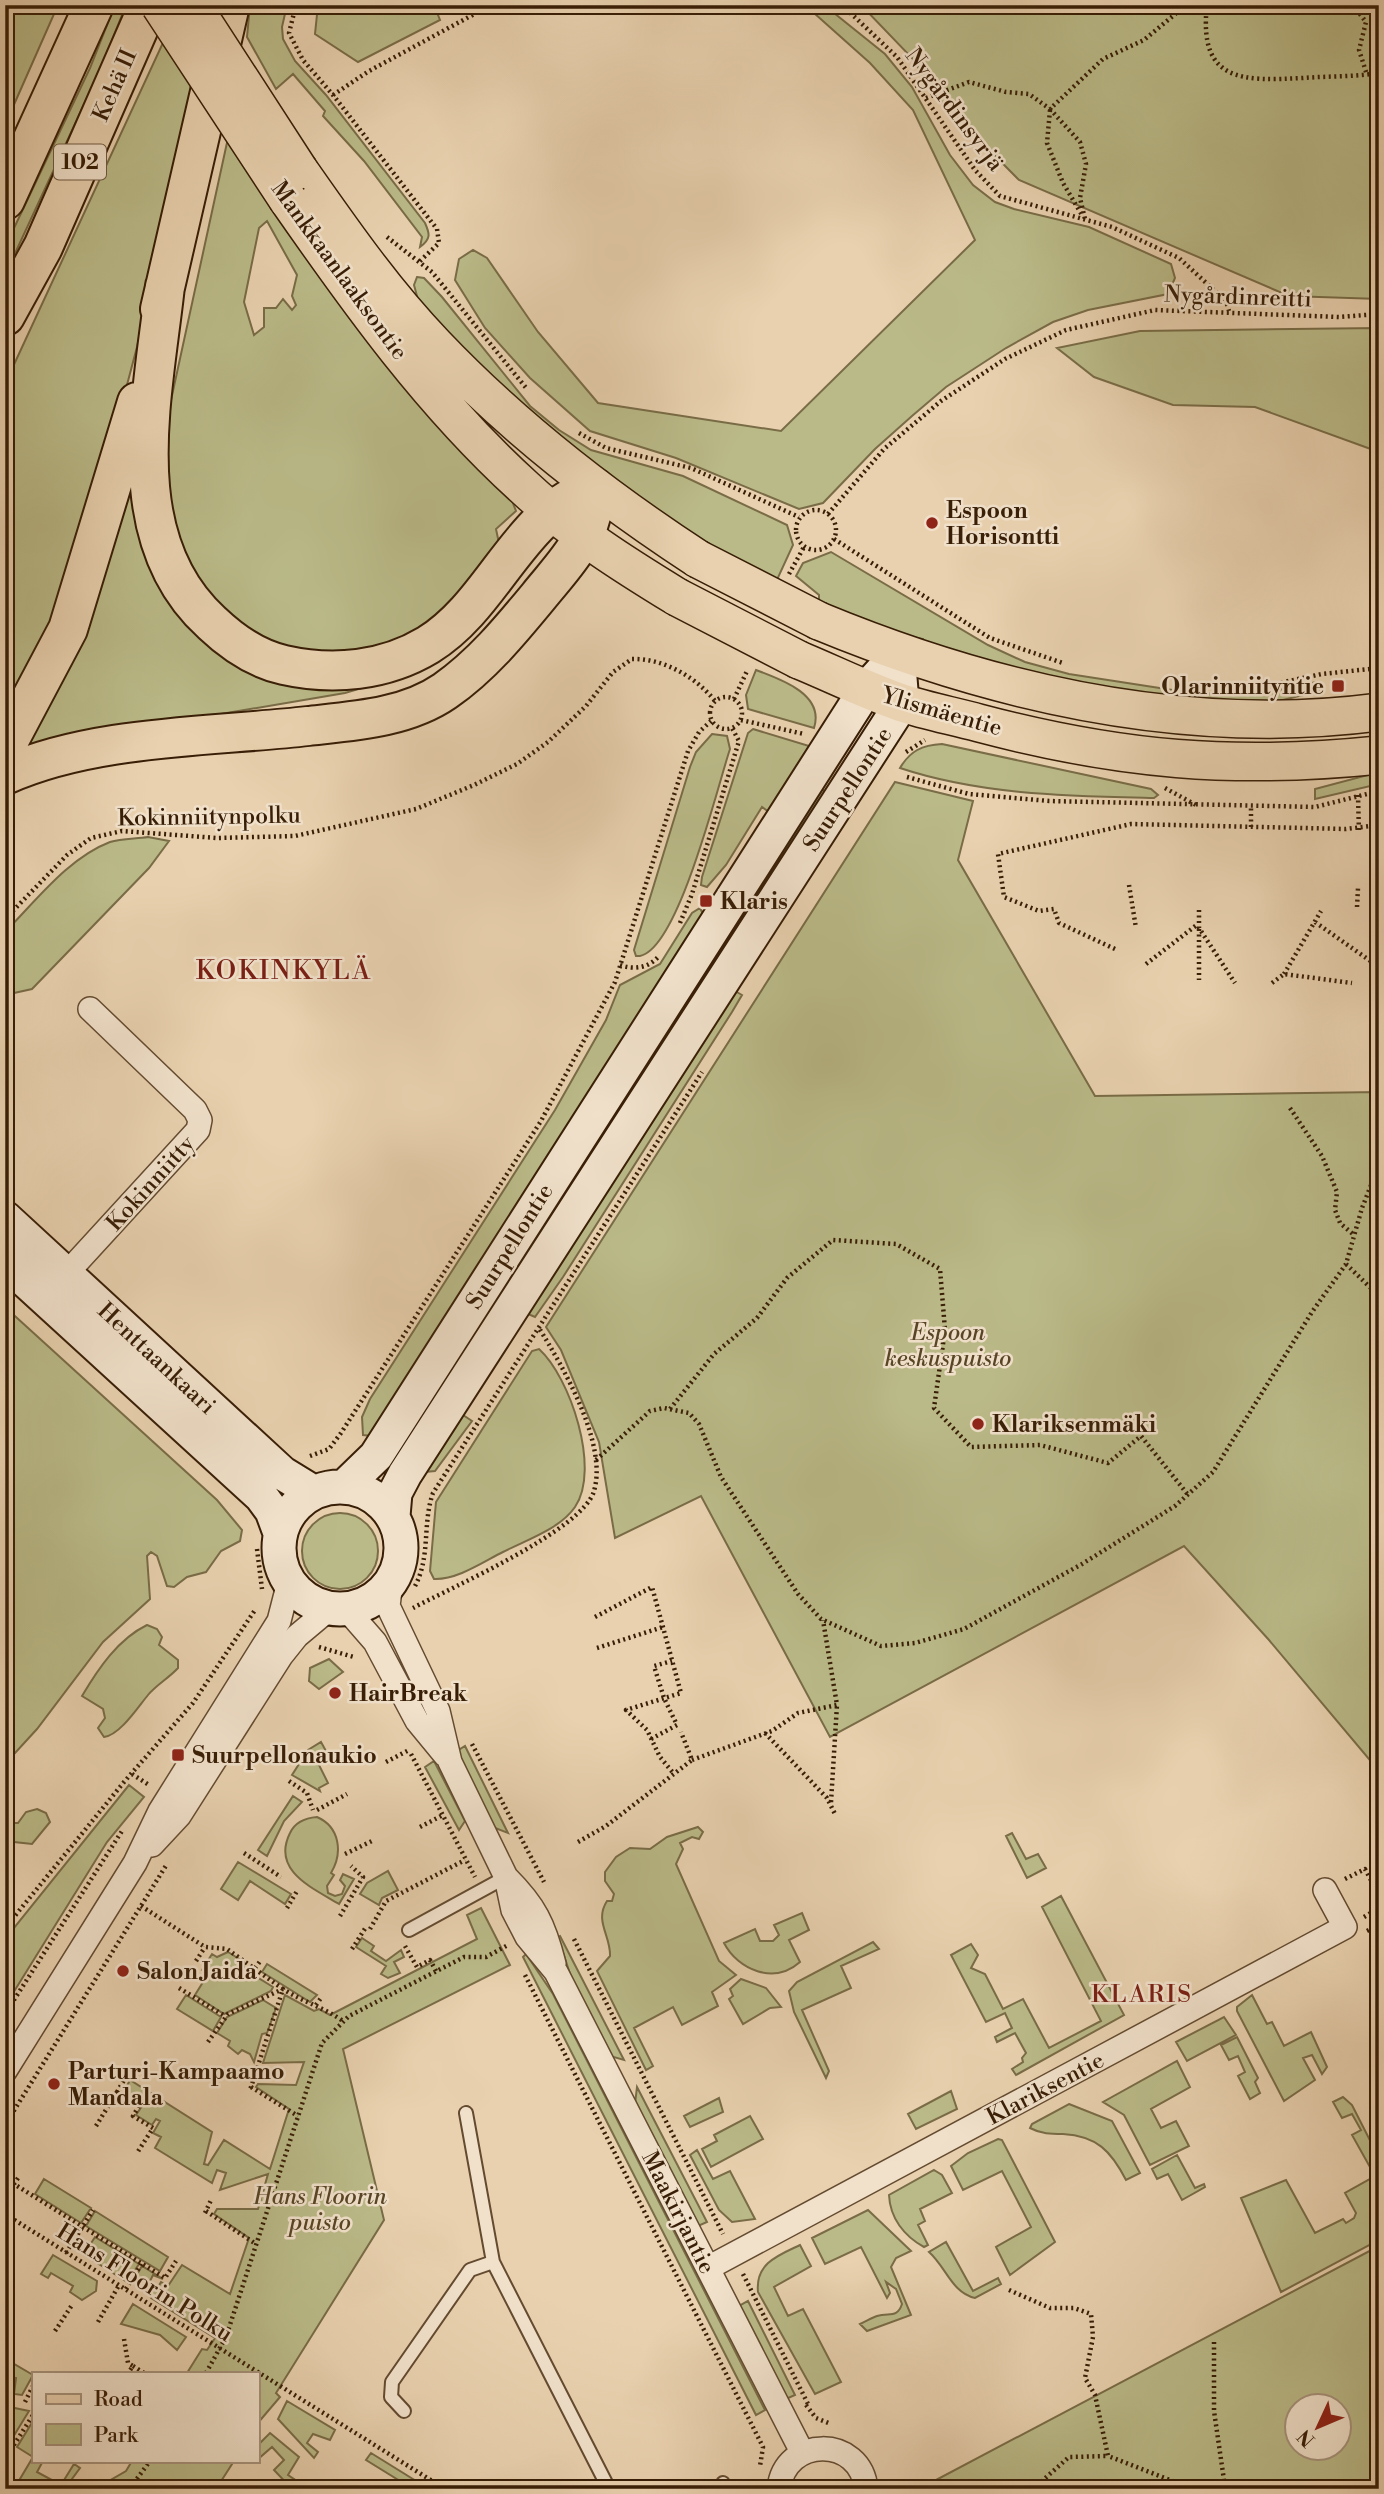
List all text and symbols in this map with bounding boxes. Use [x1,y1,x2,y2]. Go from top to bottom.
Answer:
street label: Nygårdinsyrjä [899,43,1010,177]
street label: Kehä II [87,45,143,126]
road number: 102 [54,144,106,180]
street label: Mankkaanlaaksontie [265,176,414,366]
street label: Nygårdinreitti [1163,280,1312,314]
place label: Espoon Horisontti [946,497,1059,551]
marker: Espoon Horisontti [924,515,940,531]
place label: Olarinniityntie [1161,673,1324,701]
marker: Olarinniityntie [1330,678,1346,694]
street label: Ylismäentie [877,681,1005,743]
street label: Suurpellontie [797,722,898,857]
street label: Kokinniitynpolku [117,801,301,833]
place label: Klaris [720,888,788,916]
marker: Klaris [698,893,714,909]
district label: KOKINKYLÄ [196,954,372,987]
street label: Kokinniitty [101,1130,201,1237]
street label: Suurpellontie [460,1179,559,1314]
street label: Henttaankaari [91,1297,221,1421]
park label: Espoon keskuspuisto [885,1319,1011,1373]
place label: Klariksenmäki [992,1411,1156,1439]
marker: Klariksenmäki [970,1416,986,1432]
place label: HairBreak [349,1680,468,1708]
marker: HairBreak [327,1685,343,1701]
place label: Suurpellonaukio [192,1742,377,1770]
marker: Suurpellonaukio [170,1747,186,1763]
place label: Salon Jaida [137,1958,258,1986]
marker: Salon Jaida [115,1963,131,1979]
district label: KLARIS [1091,1980,1193,2010]
street label: Klariksentie [982,2046,1109,2131]
place label: Parturi-Kampaamo Mandala [68,2058,285,2112]
marker: Parturi-Kampaamo Mandala [46,2076,62,2092]
street label: Maakirjantie [635,2146,721,2278]
park label: Hans Floorin puisto [252,2183,388,2237]
street label: Hans Floorin Polku [51,2217,238,2348]
legend [32,2372,259,2462]
text: Road [94,2387,143,2413]
north arrow [1282,2392,1352,2462]
text: Park [94,2423,139,2449]
text: N [1293,2424,1320,2452]

